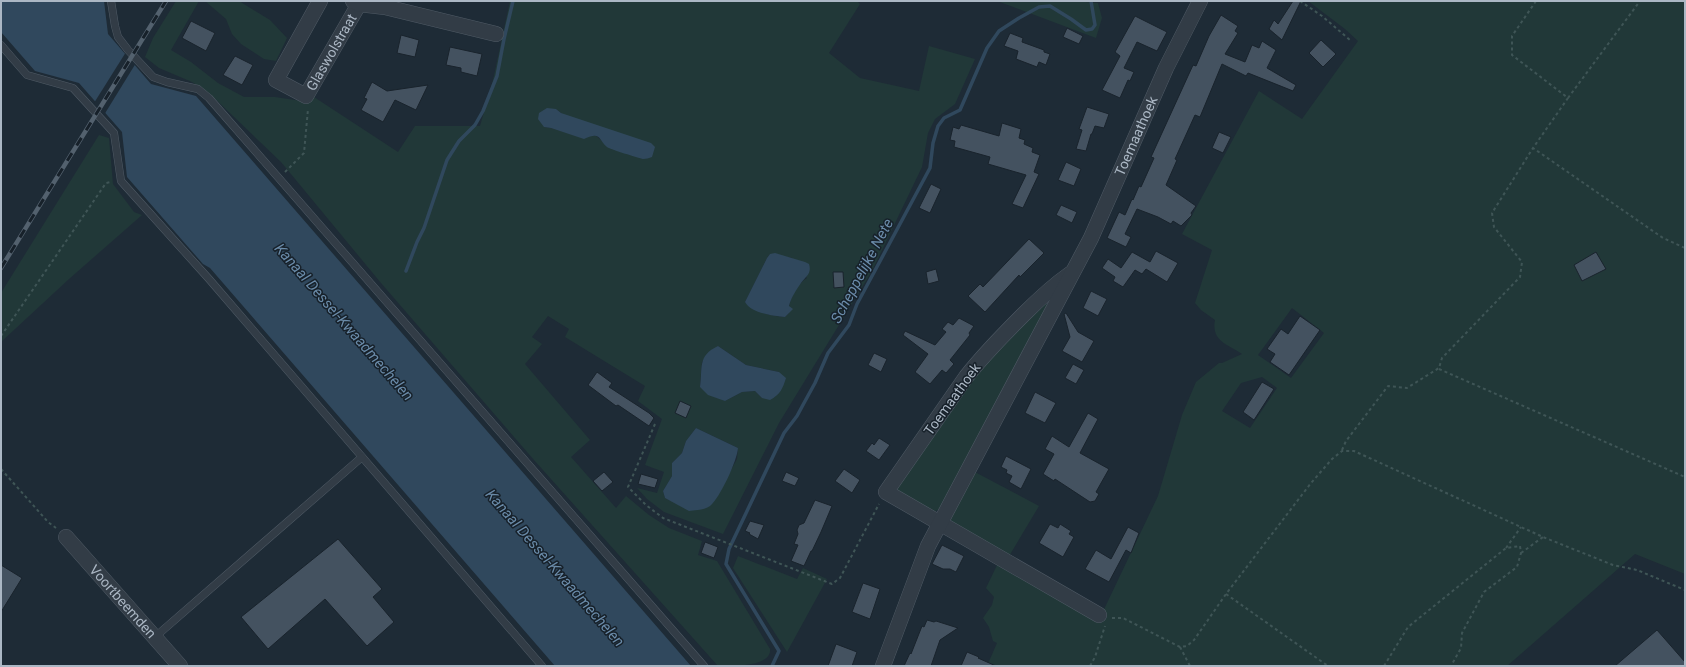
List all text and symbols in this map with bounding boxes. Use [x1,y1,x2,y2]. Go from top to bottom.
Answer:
street label: Glaswolstraat [303,11,360,93]
street label: Toemaathoek [1111,93,1161,178]
water label: Scheppelijke Nete [827,215,897,326]
water label: Kanaal Dessel-Kwaadmechelen [271,240,417,404]
street label: Toemaathoek [920,359,984,438]
water label: Kanaal Dessel-Kwaadmechelen [482,486,628,650]
street label: Voortbeemden [86,562,160,641]

